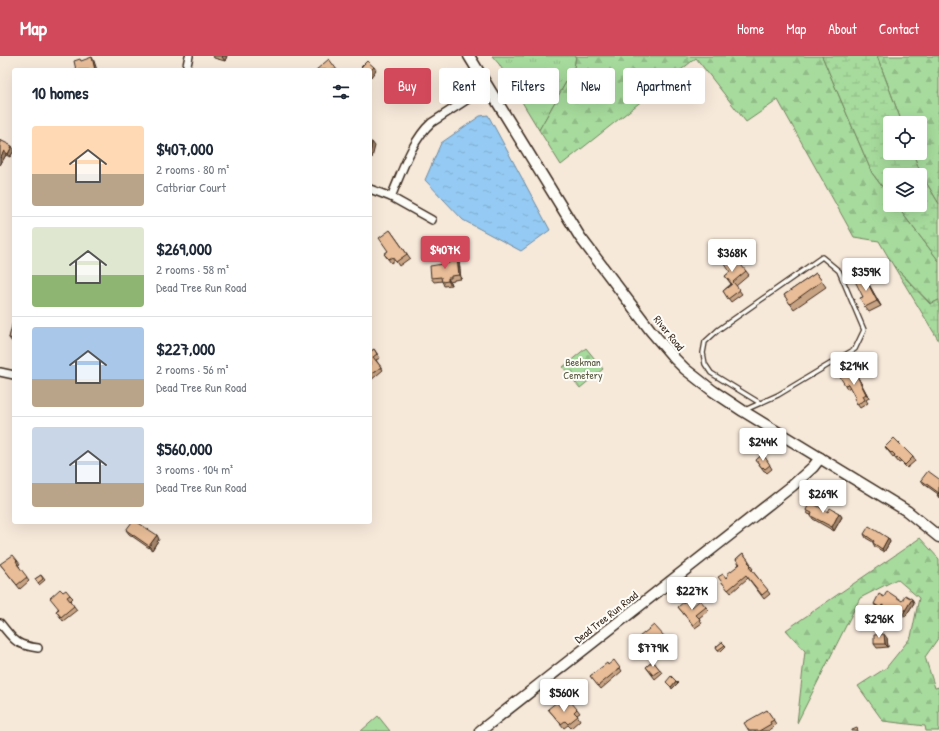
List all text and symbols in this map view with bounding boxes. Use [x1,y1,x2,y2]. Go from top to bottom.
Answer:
text: Map [20,15,47,41]
text: Home [737,19,764,38]
text: Map [786,19,806,38]
text: About [828,19,857,38]
text: Contact [879,19,919,38]
chip: Buy [384,68,431,104]
chip: Rent [439,68,490,104]
chip: Filters [498,68,559,104]
chip: New [567,68,615,104]
chip: Apartment [623,68,705,104]
text: 10 homes [32,81,89,104]
icon: filters [330,81,352,103]
map controls [883,116,927,212]
button: locate [883,116,927,160]
text: $407,000 [156,137,213,160]
icon: home [64,142,112,190]
text: 2 rooms · 80 m² [156,160,229,178]
button: layers [883,168,927,212]
text: Catbriar Court [156,178,226,196]
pin: $407K [417,236,473,270]
text: $269,000 [156,237,212,260]
pin: $368K [704,239,760,273]
text: $407K [430,240,460,258]
icon: home [64,243,112,291]
text: $368K [717,243,747,261]
pin: $359K [838,258,894,292]
text: 2 rooms · 58 m² [156,260,229,278]
text: $359K [851,262,881,280]
text: Dead Tree Run Road [156,278,246,296]
street label: River Road [651,313,688,354]
text: $227,000 [156,337,215,360]
icon: home [64,343,112,391]
pin: $214K [826,352,882,386]
park label: Beekman Cemetery [563,355,603,382]
text: $214K [839,356,869,374]
text: 2 rooms · 56 m² [156,360,229,378]
text: Dead Tree Run Road [156,378,246,396]
pin: $244K [735,428,791,462]
text: $244K [748,432,778,450]
text: $560,000 [156,437,213,460]
icon: home [64,443,112,491]
text: 3 rooms · 104 m² [156,460,233,478]
text: Dead Tree Run Road [156,478,246,496]
pin: $269K [795,480,851,514]
text: $269K [808,484,838,502]
pin: $227K [664,577,720,611]
text: $227K [676,581,708,599]
street label: Dead Tree Run Road [572,588,641,646]
pin: $296K [851,605,907,639]
text: $296K [864,609,894,627]
pin: $779K [625,634,681,668]
text: $779K [637,638,669,656]
pin: $560K [536,679,592,713]
text: $560K [549,683,579,701]

